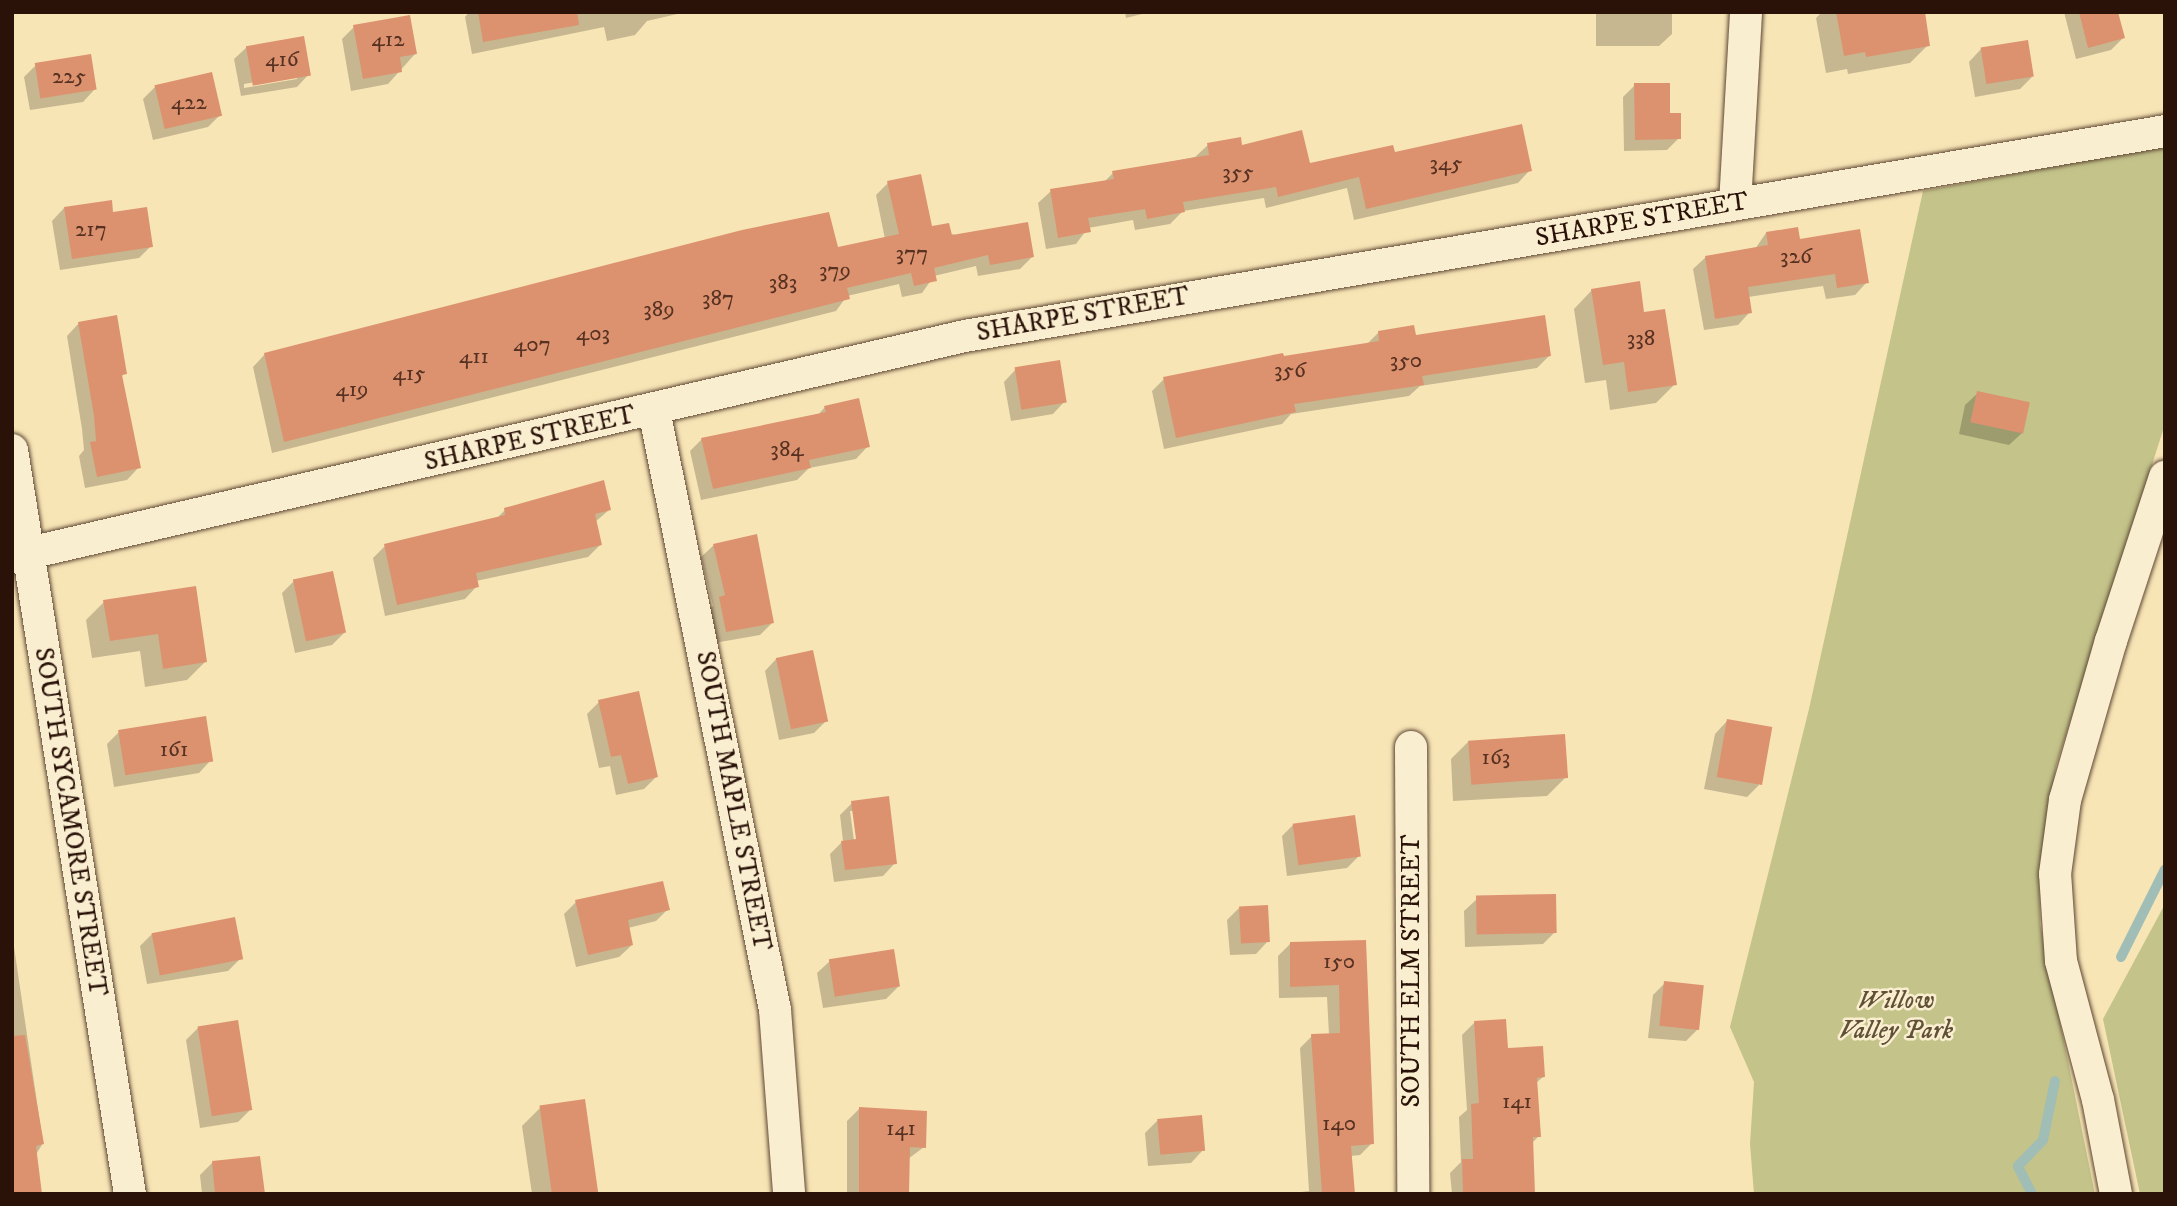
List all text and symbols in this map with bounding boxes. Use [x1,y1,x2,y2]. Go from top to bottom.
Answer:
house number: 412 [372,26,404,54]
house number: 416 [265,46,299,74]
house number: 225 [52,63,86,91]
house number: 422 [171,89,207,117]
house number: 345 [1429,150,1463,178]
house number: 355 [1222,159,1254,187]
street label: SHARPE STREET [1533,186,1751,254]
house number: 217 [75,216,107,244]
house number: 377 [896,240,928,268]
house number: 326 [1780,243,1812,271]
house number: 379 [819,257,851,285]
house number: 383 [769,269,797,297]
street label: SHARPE STREET [974,281,1192,349]
house number: 387 [702,285,734,313]
house number: 389 [643,296,675,324]
house number: 403 [576,320,610,348]
house number: 338 [1627,325,1655,353]
house number: 407 [513,331,551,359]
house number: 411 [459,343,489,371]
house number: 350 [1390,347,1422,375]
house number: 356 [1274,357,1306,385]
house number: 415 [393,360,425,388]
house number: 419 [335,376,369,404]
street label: SHARPE STREET [421,400,639,478]
house number: 384 [770,436,804,464]
street label: SOUTH SYCAMORE STREET [27,645,113,999]
street label: SOUTH MAPLE STREET [689,649,777,953]
house number: 161 [160,736,188,764]
house number: 163 [1482,744,1510,772]
street label: SOUTH ELM STREET [1396,835,1428,1107]
house number: 150 [1323,948,1355,976]
park label: Willow Valley Park [1839,985,1953,1046]
house number: 141 [1502,1088,1532,1116]
house number: 140 [1322,1110,1356,1138]
house number: 141 [886,1115,916,1143]

